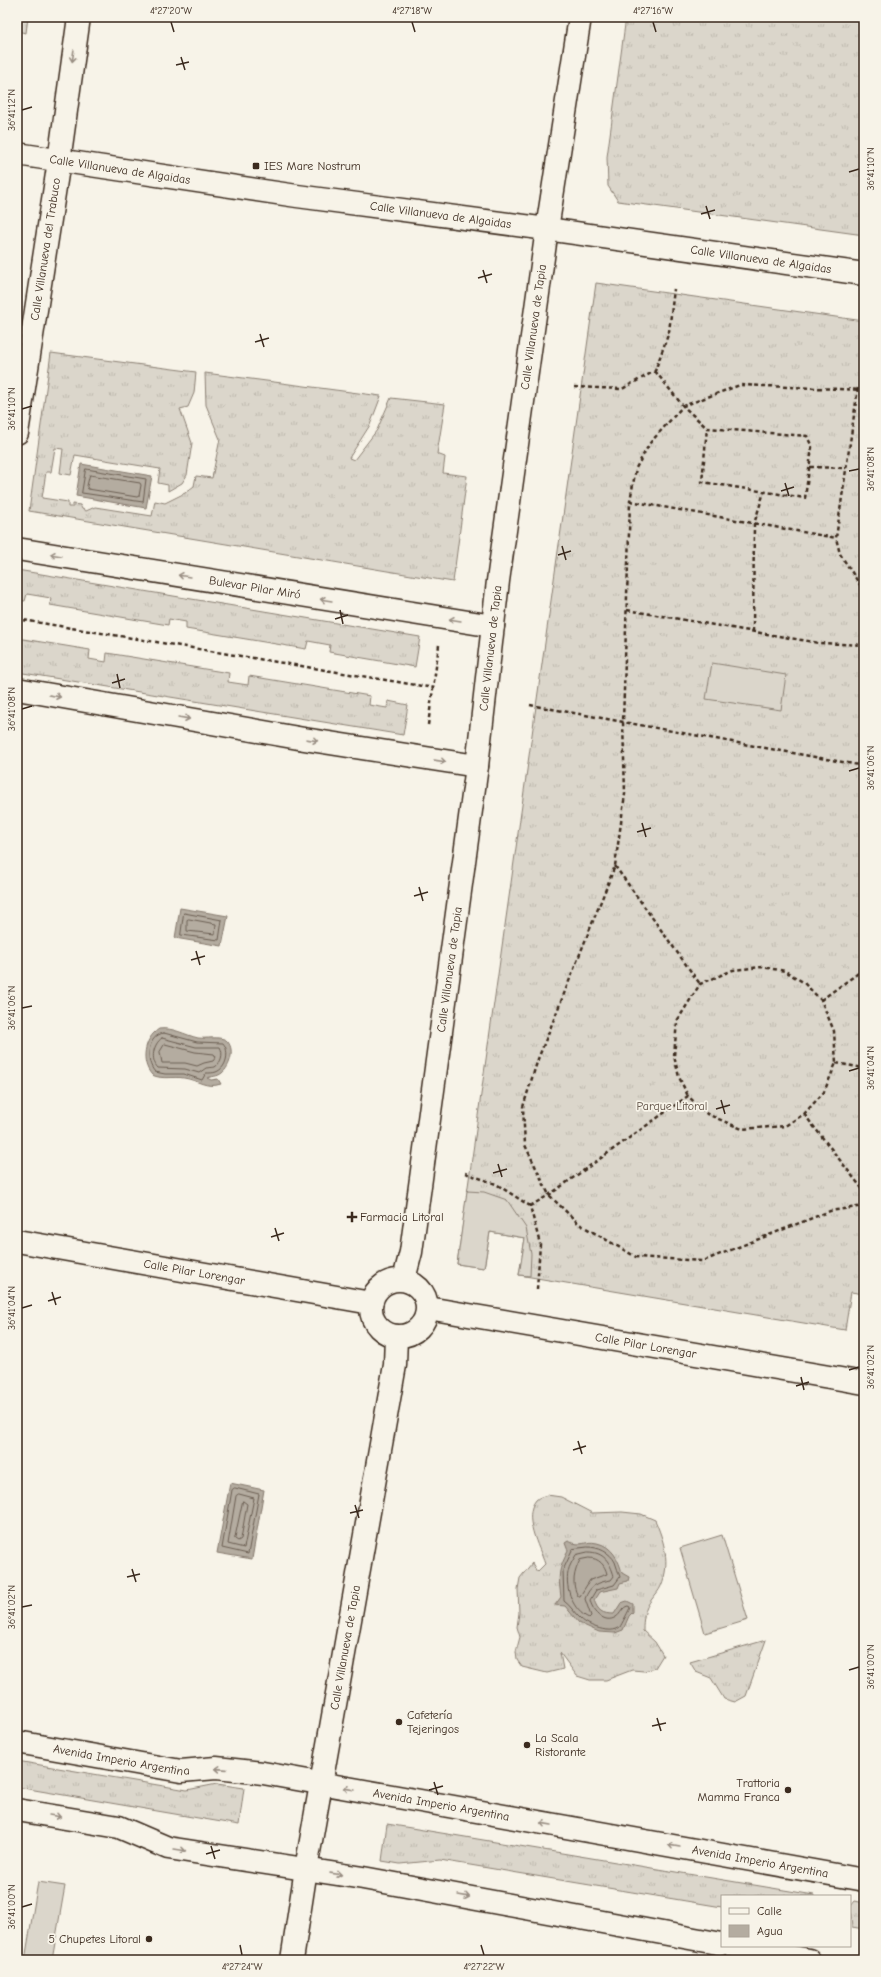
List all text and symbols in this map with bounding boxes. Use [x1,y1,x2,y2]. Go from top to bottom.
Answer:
text: 4°27'20"W [150,5,192,17]
text: 4°27'18"W [392,5,432,17]
text: 4°27'16"W [633,5,673,17]
one-way arrow [70,49,77,62]
text: 36°41'12"N [6,89,18,131]
text: 36°41'10"N [865,147,877,191]
street label: Calle Villanueva de Algaidas [48,152,191,187]
place label: IES Mare Nostrum [264,159,361,173]
marker: IES Mare Nostrum [251,161,261,171]
street label: Calle Villanueva del Trabuco [27,177,63,321]
street label: Calle Villanueva de Algaidas [369,199,512,231]
street label: Calle Villanueva de Algaidas [690,242,832,276]
street label: Calle Villanueva de Tapia [518,263,549,391]
text: 36°41'10"N [6,387,18,431]
text: 36°41'08"N [865,447,877,491]
one-way arrow [50,551,63,559]
one-way arrow [178,572,191,580]
street label: Bulevar Pilar Miró [208,573,302,602]
street label: Calle Villanueva de Tapia [476,585,504,712]
one-way arrow [320,595,333,603]
one-way arrow [449,616,462,624]
text: 36°41'08"N [6,687,18,731]
one-way arrow [49,692,62,700]
one-way arrow [177,714,190,722]
one-way arrow [305,736,318,744]
text: 36°41'06"N [865,746,877,790]
one-way arrow [433,757,446,765]
street label: Calle Villanueva de Tapia [434,906,465,1033]
text: 36°41'06"N [6,986,18,1030]
text: 36°41'04"N [865,1046,877,1090]
park label: Parque Litoral [637,1099,707,1113]
place label: Farmacia Litoral [360,1210,444,1224]
marker: Farmacia Litoral [347,1212,357,1222]
street label: Calle Pilar Lorengar [143,1256,246,1288]
text: 36°41'04"N [6,1286,18,1330]
street label: Calle Pilar Lorengar [594,1330,698,1361]
text: 36°41'02"N [865,1345,877,1389]
street label: Calle Villanueva de Tapia [327,1584,363,1711]
text: 36°41'02"N [6,1585,18,1629]
text: 36°41'00"N [865,1644,877,1690]
place label: Cafetería Tejeringos [407,1708,459,1736]
marker: Cafetería Tejeringos [394,1717,404,1727]
place label: La Scala Ristorante [535,1731,586,1759]
marker: La Scala Ristorante [522,1740,532,1750]
street label: Avenida Imperio Argentina [52,1742,190,1778]
one-way arrow [215,1765,228,1772]
place label: Trattoria Mamma Franca [697,1776,780,1804]
one-way arrow [343,1784,356,1792]
marker: Trattoria Mamma Franca [783,1785,793,1795]
street label: Avenida Imperio Argentina [372,1786,510,1824]
one-way arrow [49,1812,62,1820]
one-way arrow [540,1819,553,1827]
one-way arrow [668,1842,681,1850]
street label: Avenida Imperio Argentina [691,1843,829,1881]
one-way arrow [173,1846,186,1854]
one-way arrow [329,1870,342,1878]
text: 36°41'00"N [6,1884,18,1930]
one-way arrow [457,1893,470,1901]
legend [721,1895,851,1947]
text: Calle [757,1904,782,1918]
text: Agua [757,1924,783,1938]
place label: 5 Chupetes Litoral [49,1932,141,1946]
marker: 5 Chupetes Litoral [144,1934,154,1944]
text: 4°27'24"W [222,1961,263,1973]
text: 4°27'22"W [463,1961,505,1973]

